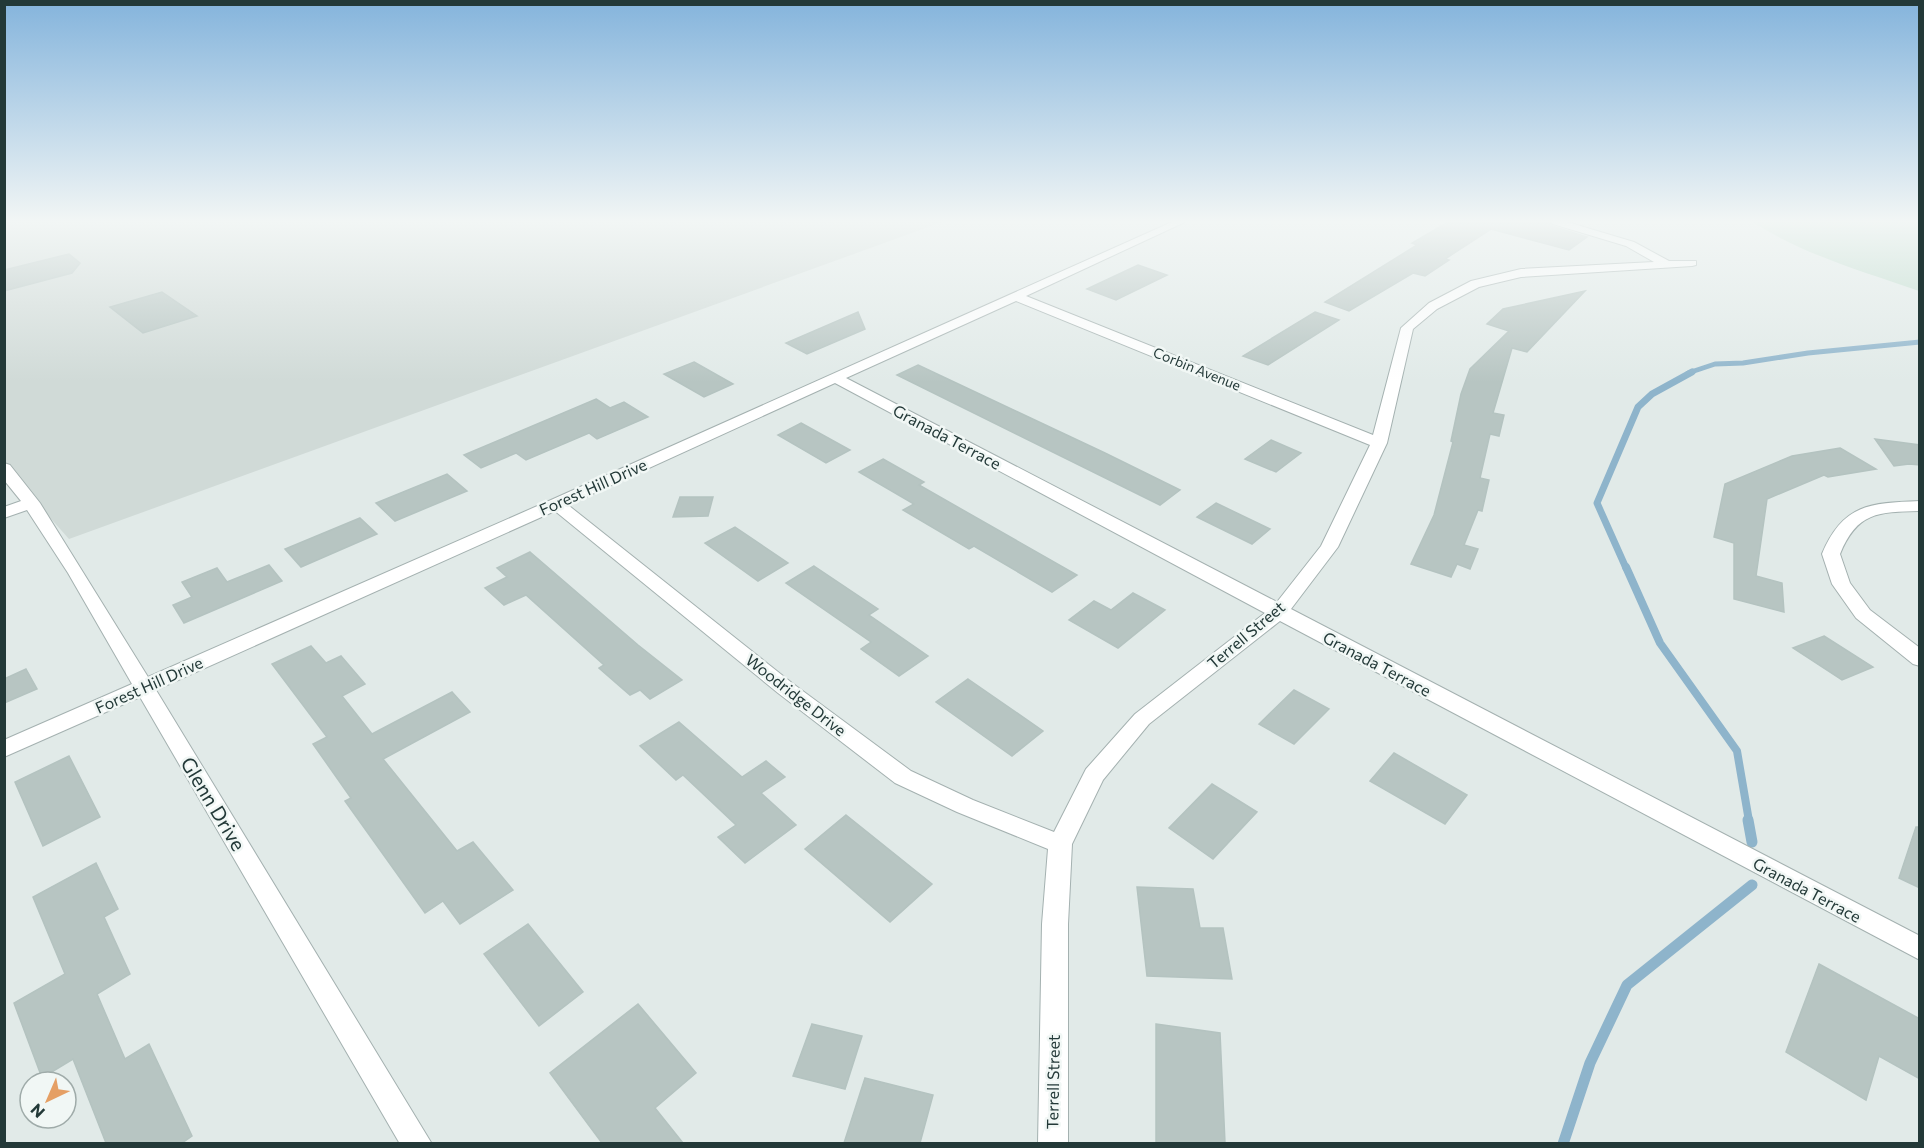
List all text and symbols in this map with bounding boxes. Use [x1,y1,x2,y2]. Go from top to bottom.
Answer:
street label: Corbin Avenue [1151,343,1243,394]
street label: Granada Terrace [890,400,1004,473]
street label: Forest Hill Drive [536,454,650,519]
street label: Terrell Street [1203,597,1288,672]
street label: Granada Terrace [1320,627,1434,700]
street label: Woodridge Drive [742,650,850,740]
street label: Forest Hill Drive [92,652,206,717]
street label: Glenn Drive [176,752,251,855]
street label: Granada Terrace [1750,853,1864,926]
street label: Terrell Street [1042,1034,1063,1130]
north arrow [18,1070,78,1130]
text: N [26,1100,48,1122]

